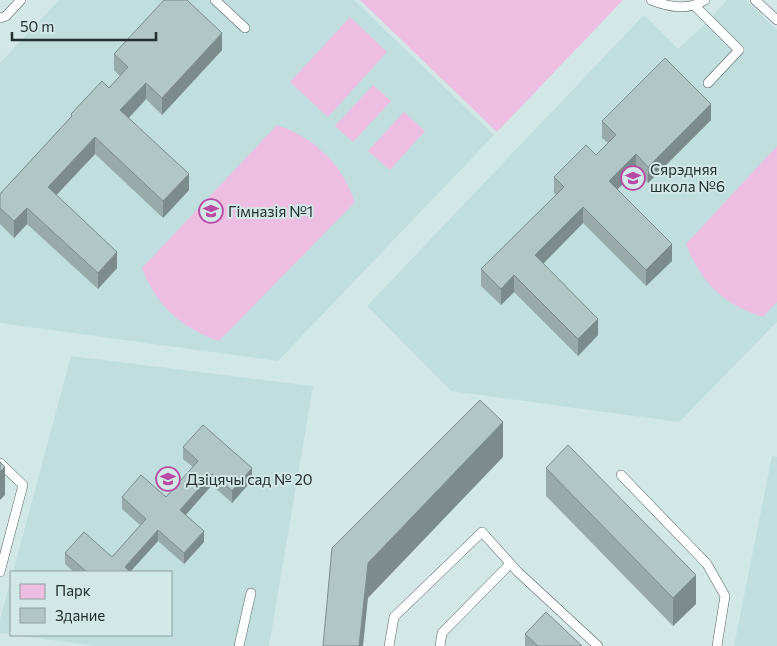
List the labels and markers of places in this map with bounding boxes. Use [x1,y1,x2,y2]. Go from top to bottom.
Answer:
place label: Сярэдняя школа №6 [650,160,725,195]
school or university icon: Сярэдняя школа №6 [620,165,646,191]
school or university icon: Гімназія №1 [198,198,224,224]
place label: Гімназія №1 [228,202,313,220]
school or university icon: Дзіцячы сад № 20 [155,466,181,492]
place label: Дзіцячы сад № 20 [186,470,313,488]

